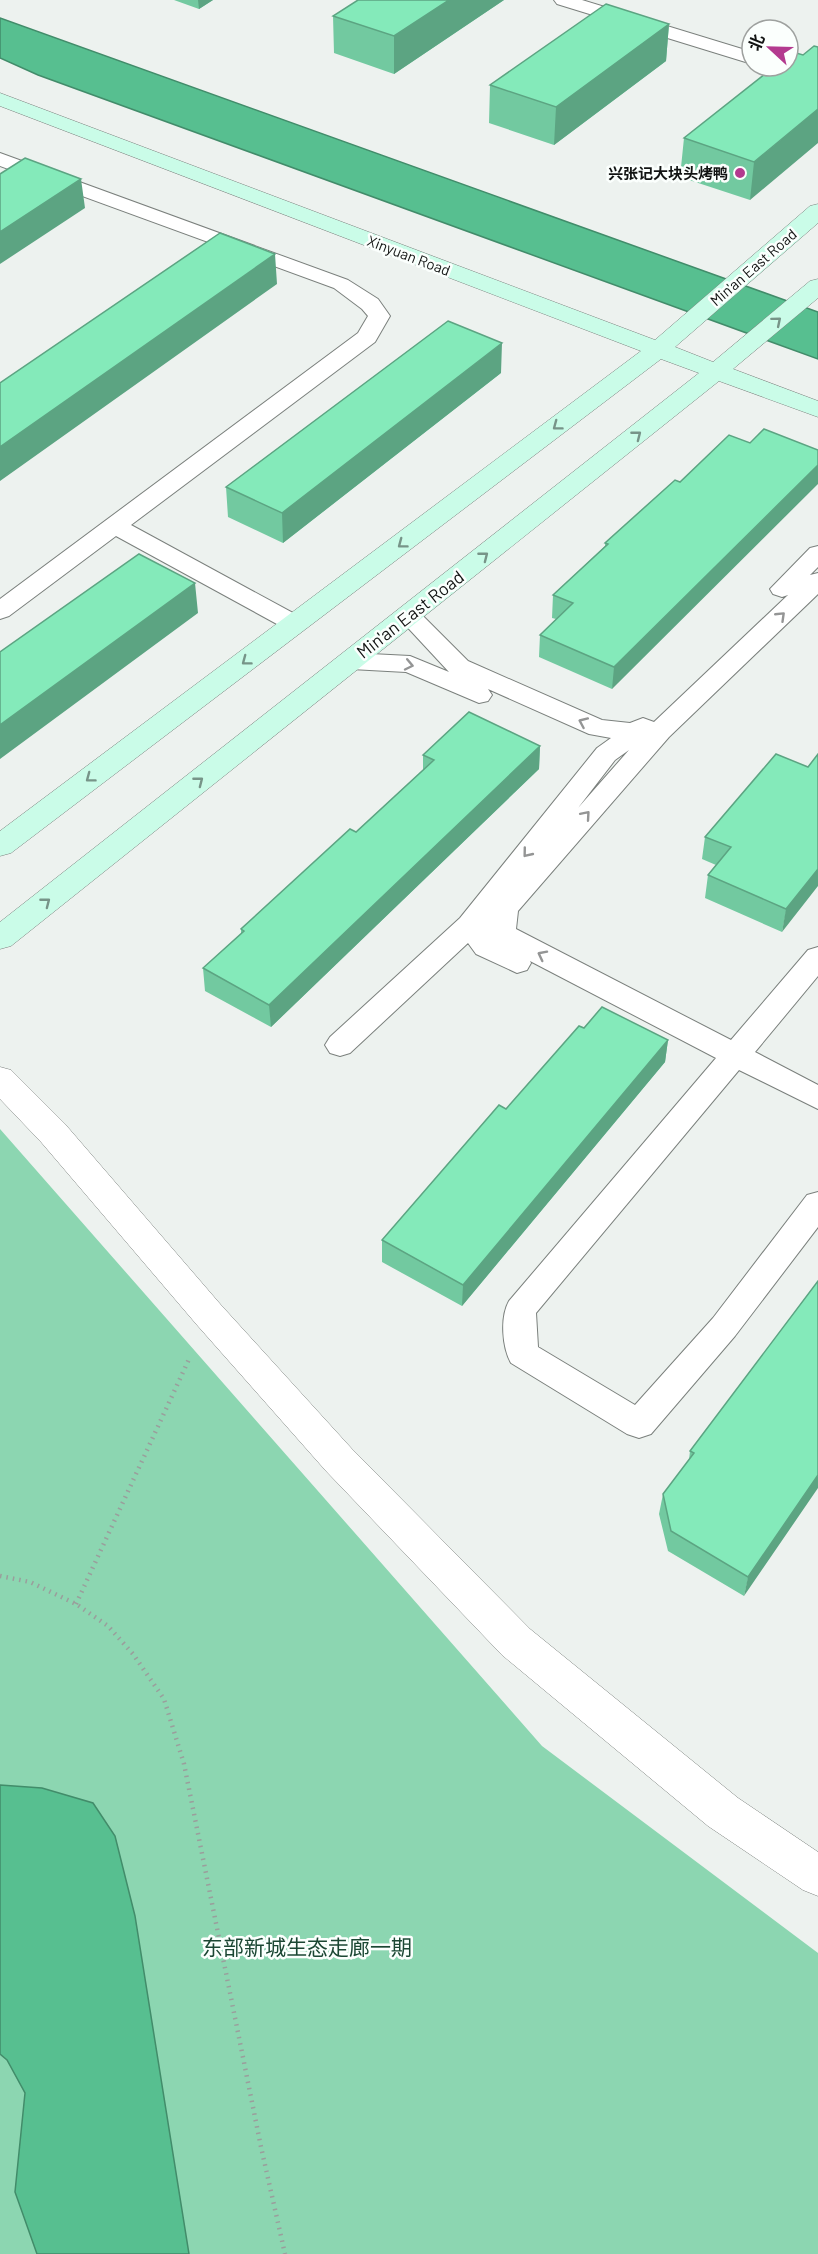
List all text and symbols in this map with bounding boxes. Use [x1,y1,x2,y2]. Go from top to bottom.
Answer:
north arrow [740,18,800,78]
text: 北 [744,31,767,53]
place label: 兴张记大块头烤鸭 [608,164,728,182]
marker: 兴张记大块头烤鸭 [733,166,747,180]
street label: Min'an East Road [706,225,800,309]
street label: Xinyuan Road [365,231,453,279]
one-way arrow [771,318,782,329]
one-way arrow [553,419,564,430]
one-way arrow [630,431,641,442]
one-way arrow [397,536,408,547]
one-way arrow [477,552,488,563]
street label: Min'an East Road [352,565,468,663]
one-way arrow [773,612,784,623]
one-way arrow [242,654,253,665]
one-way arrow [404,658,414,671]
one-way arrow [578,717,589,729]
one-way arrow [86,771,97,782]
one-way arrow [192,777,203,788]
one-way arrow [579,812,590,822]
one-way arrow [523,846,534,857]
one-way arrow [39,898,50,909]
one-way arrow [538,951,549,962]
park label: 东部新城生态走廊一期 [202,1934,412,1959]

